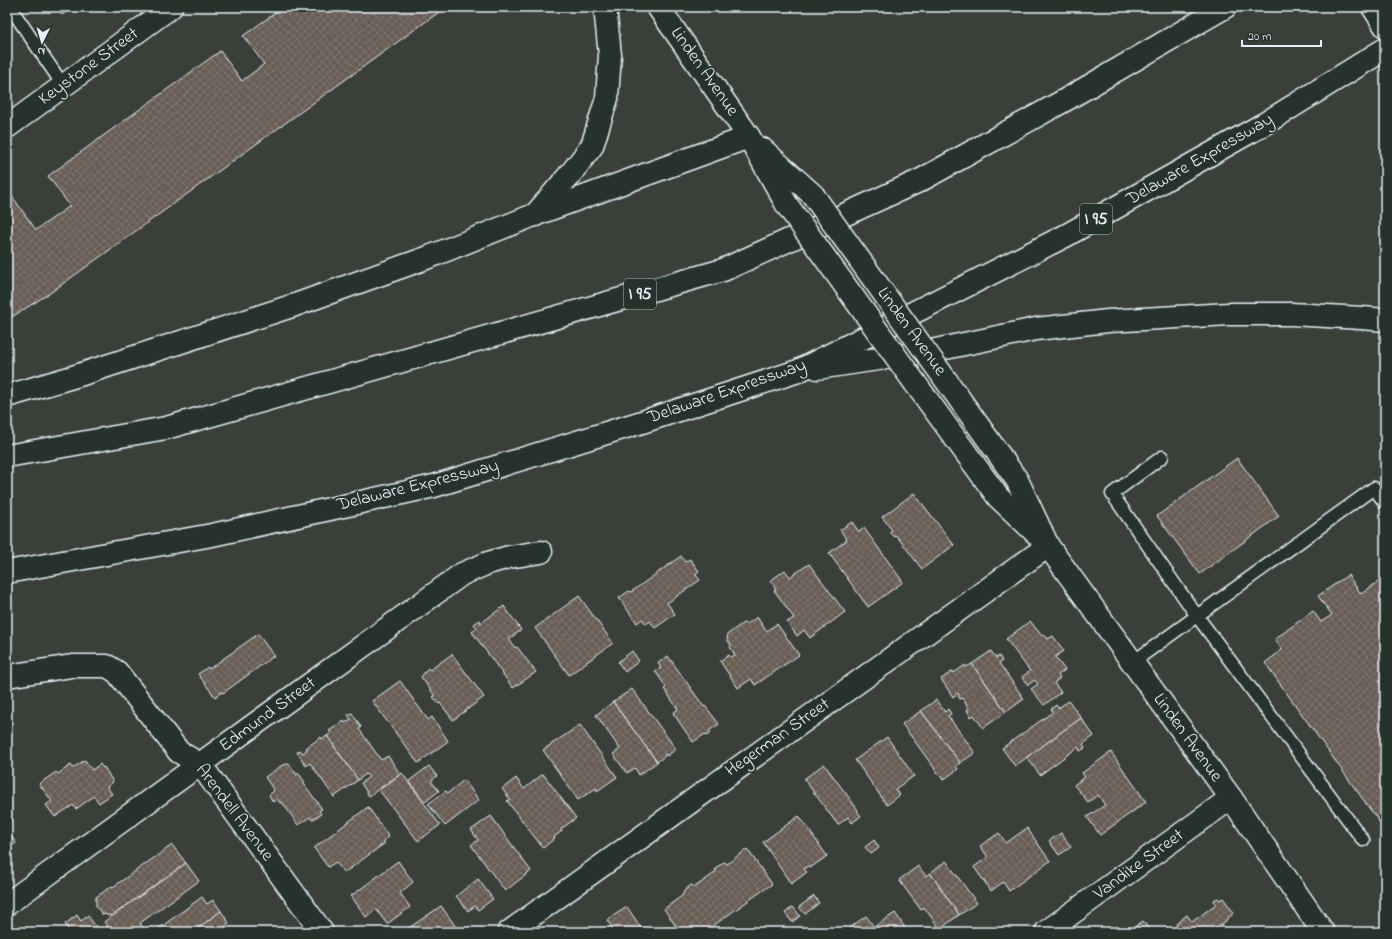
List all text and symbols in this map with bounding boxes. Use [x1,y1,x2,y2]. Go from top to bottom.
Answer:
north arrow [22,22,62,62]
street label: Keystone Street [34,22,144,112]
street label: Linden Avenue [663,22,745,123]
scale bar [1242,22,1321,48]
text: 20 m [1248,28,1271,46]
text: N [37,43,46,59]
street label: Delaware Expressway [1121,107,1278,213]
road number: I 95 [1080,204,1112,234]
road number: I 95 [624,279,656,309]
street label: Linden Avenue [870,282,953,383]
street label: Delaware Expressway [643,353,810,432]
street label: Delaware Expressway [333,453,502,519]
street label: Edmund Street [214,671,322,759]
street label: Linden Avenue [1146,688,1229,789]
street label: Hegerman Street [720,692,836,785]
street label: Arendell Avenue [189,759,280,868]
street label: Vandike Street [1088,823,1190,907]

